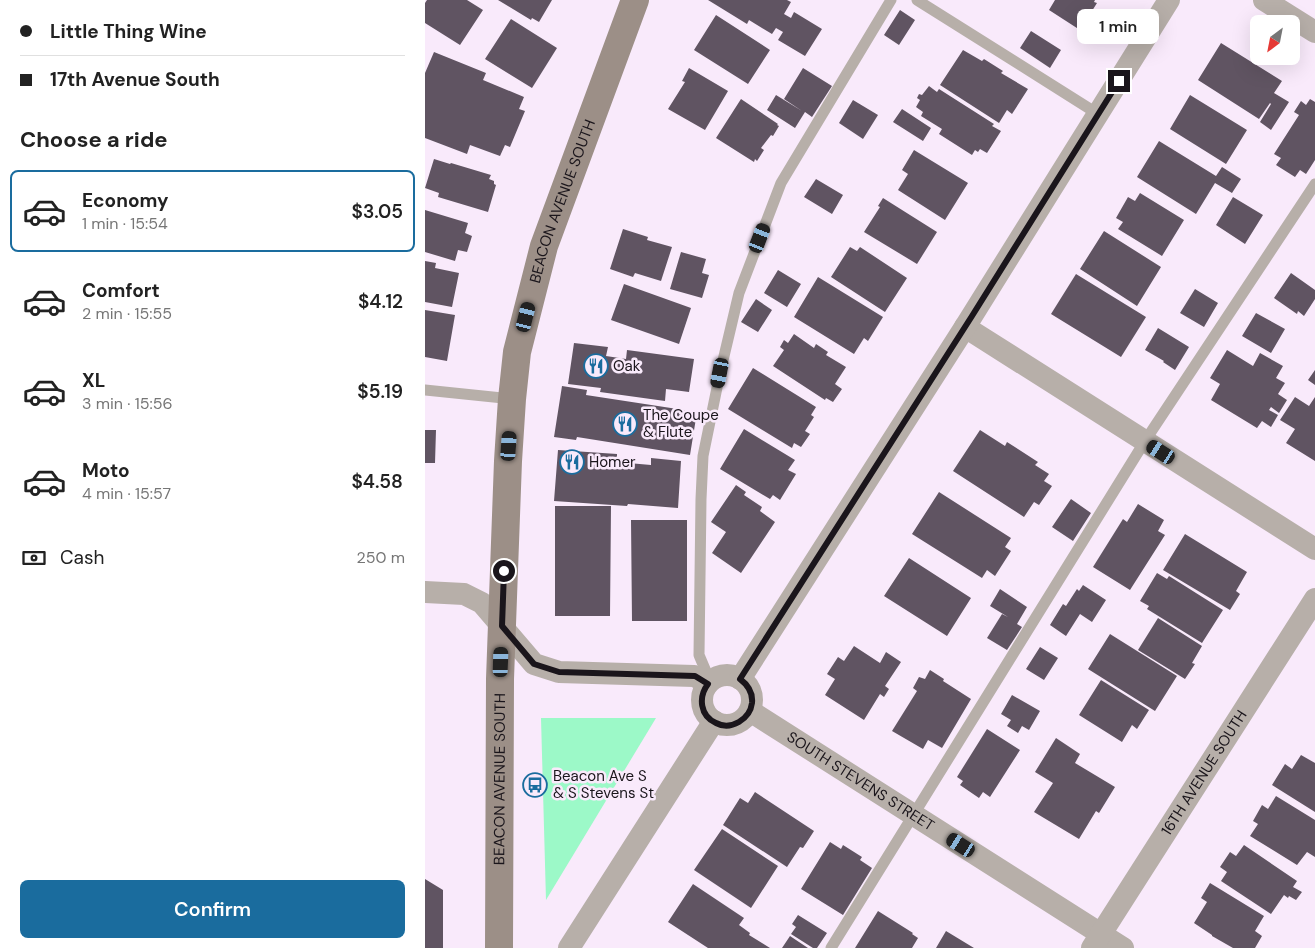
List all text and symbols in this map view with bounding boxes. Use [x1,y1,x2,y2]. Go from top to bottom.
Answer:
callout: 1 min [1078,8,1160,44]
north arrow [1250,15,1300,65]
map controls [1250,15,1300,65]
text: 1 min [1099,16,1137,37]
text: Little Thing Wine [50,19,207,44]
text: 17th Avenue South [50,67,220,92]
route end [1108,70,1130,92]
street label: BEACON AVENUE SOUTH [525,117,600,285]
text: Choose a ride [20,125,168,154]
text: Economy [82,188,169,213]
icon: car [22,189,67,234]
text: $3.05 [352,199,403,224]
text: 1 min · 15:54 [82,213,168,234]
car [747,221,772,255]
text: Comfort [82,278,160,303]
icon: car [22,279,67,324]
text: $4.12 [358,289,403,314]
car [515,301,536,333]
text: 2 min · 15:55 [82,303,172,324]
restaurant icon: Oak [583,353,609,379]
place label: Oak [613,356,641,376]
car [709,357,730,389]
text: XL [82,368,105,393]
icon: car [22,369,67,414]
text: $5.19 [357,379,403,404]
text: 3 min · 15:56 [82,393,172,414]
place label: The Coupe & Flute [643,405,719,442]
restaurant icon: The Coupe & Flute [612,411,638,437]
car [500,431,517,461]
car [1144,438,1177,466]
restaurant icon: Homer [559,449,585,475]
place label: Homer [589,452,636,472]
text: Moto [82,458,130,483]
icon: car [22,459,67,504]
text: $4.58 [351,469,403,494]
text: 4 min · 15:57 [82,483,171,504]
icon: cash [20,544,48,572]
text: Cash [60,545,104,570]
text: 250 m [357,547,405,568]
route start [493,560,515,582]
car [492,647,509,677]
street label: BEACON AVENUE SOUTH [489,693,510,865]
street label: 16TH AVENUE SOUTH [1157,706,1251,839]
street label: SOUTH STEVENS STREET [783,727,938,836]
place label: Beacon Ave S & S Stevens St [553,766,654,803]
bus stop icon: Beacon Ave S & S Stevens St [522,772,548,798]
car [944,831,977,859]
button: Confirm [20,880,405,938]

